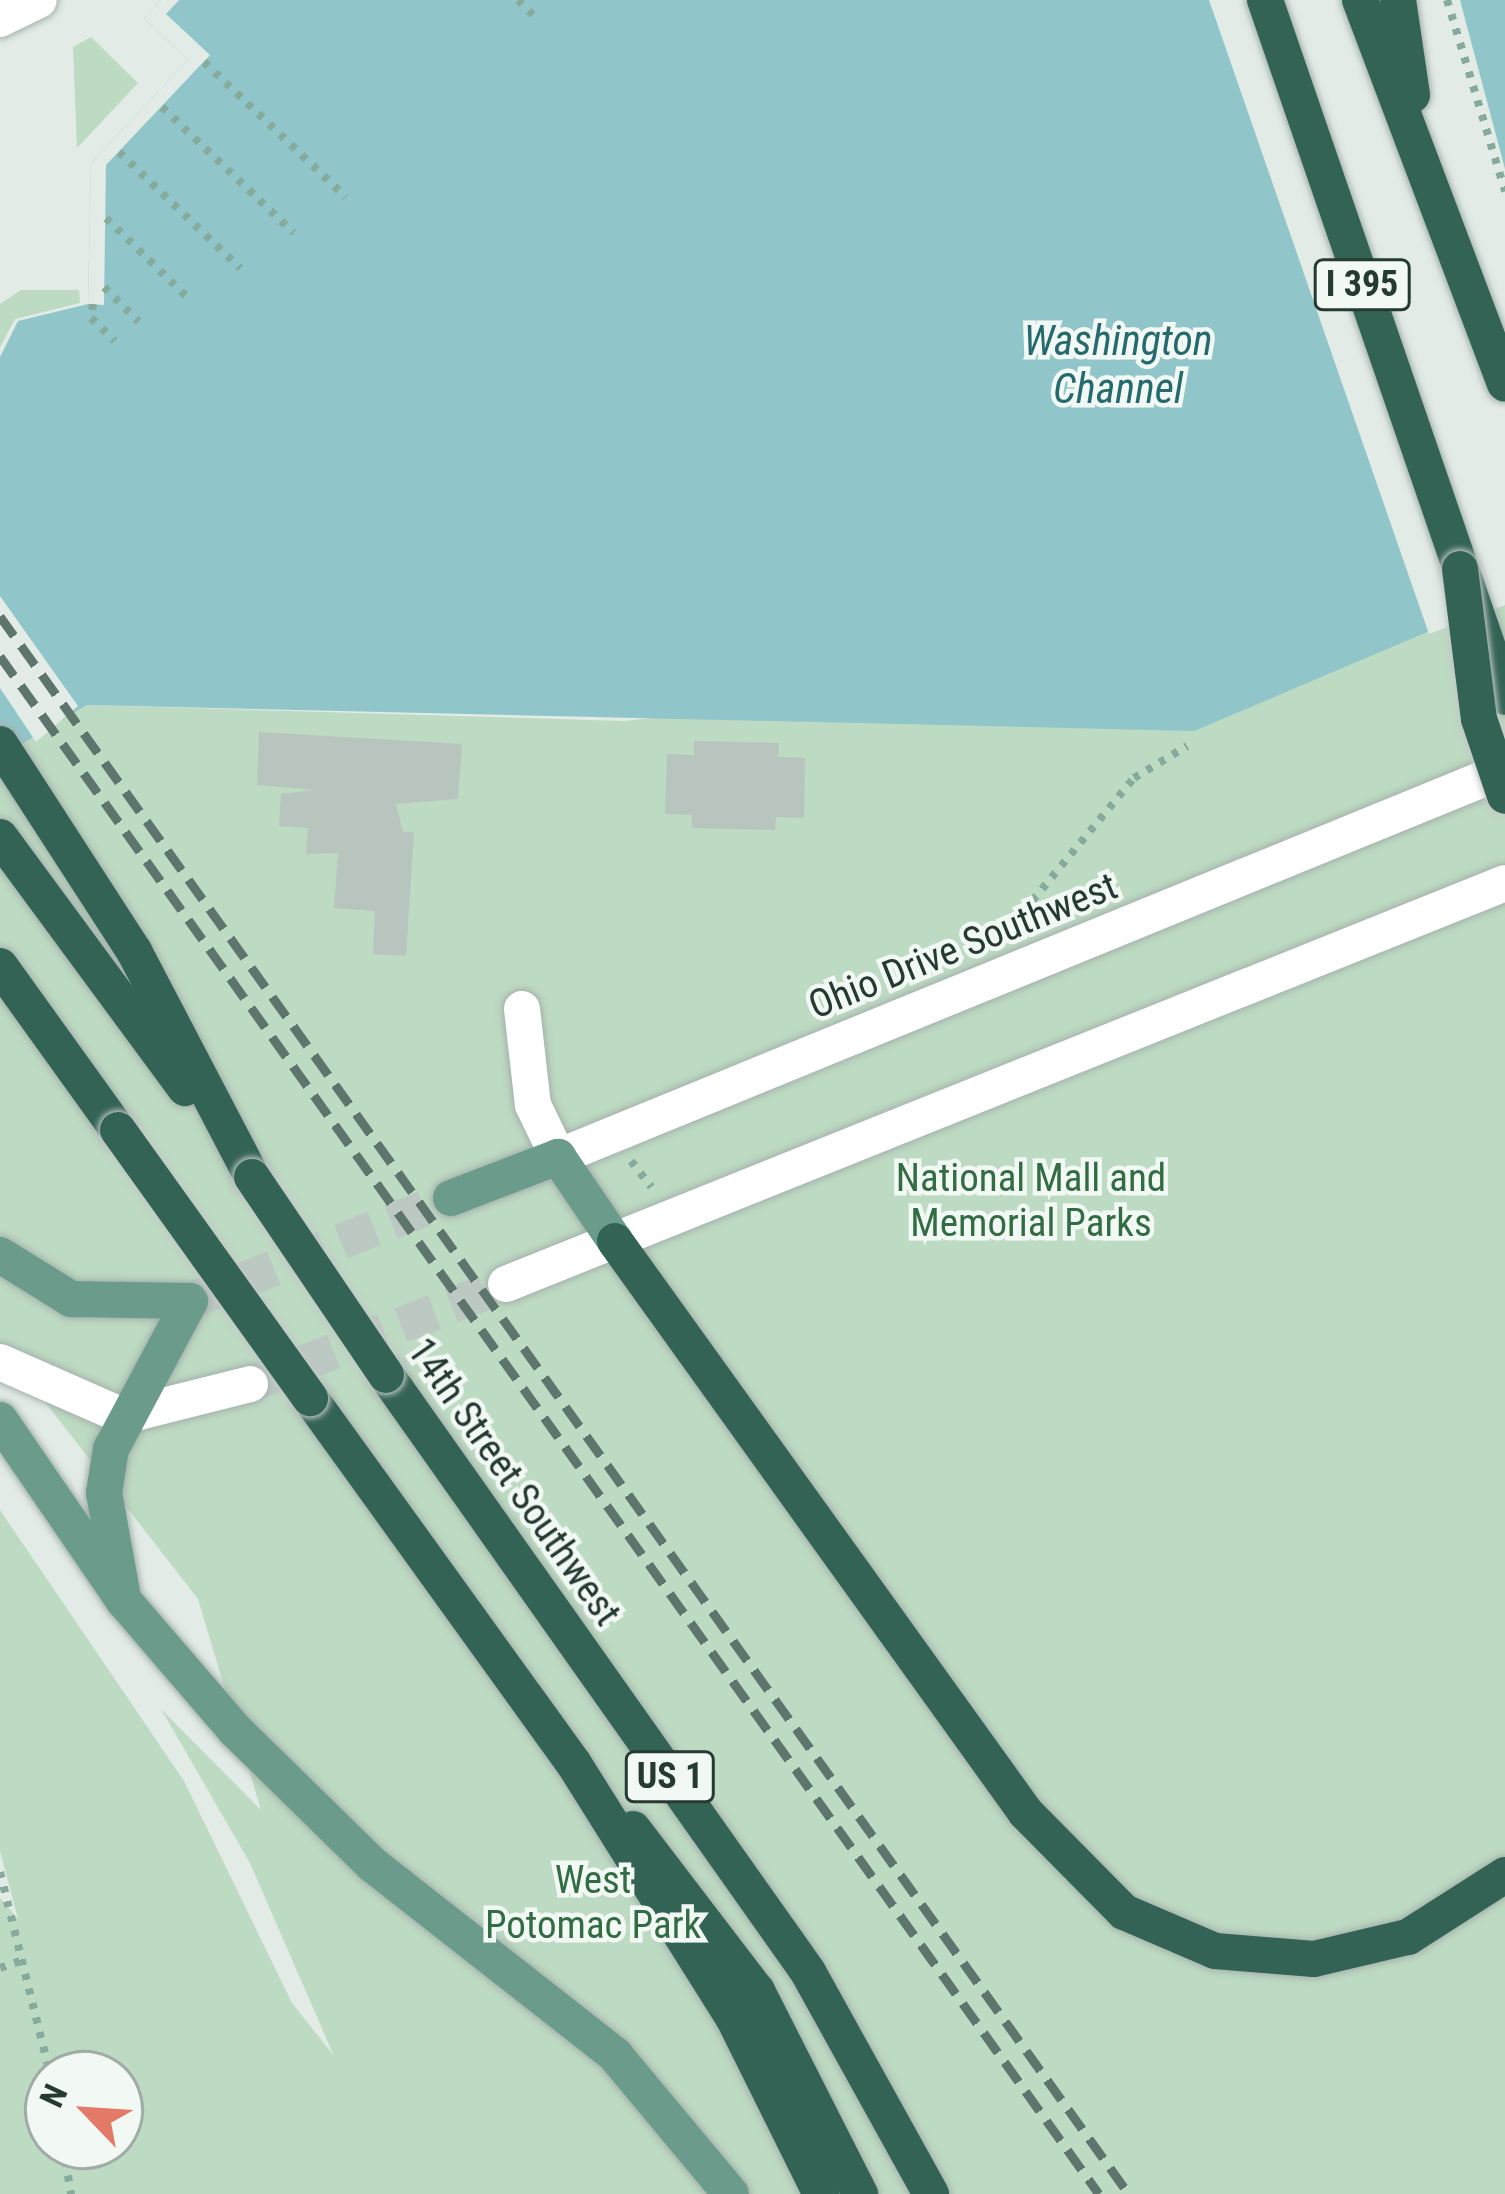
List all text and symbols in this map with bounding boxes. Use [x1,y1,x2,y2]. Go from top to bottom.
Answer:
road number: I 395 [1311,255,1413,315]
water label: Washington Channel [1023,316,1213,415]
street label: Ohio Drive Southwest [802,863,1124,1029]
park label: National Mall and Memorial Parks [896,1156,1166,1247]
street label: 14th Street Southwest [397,1329,631,1635]
road number: US 1 [622,1747,718,1807]
park label: West Potomac Park [485,1858,701,1949]
north arrow [24,2050,144,2170]
text: N [32,2078,76,2113]

